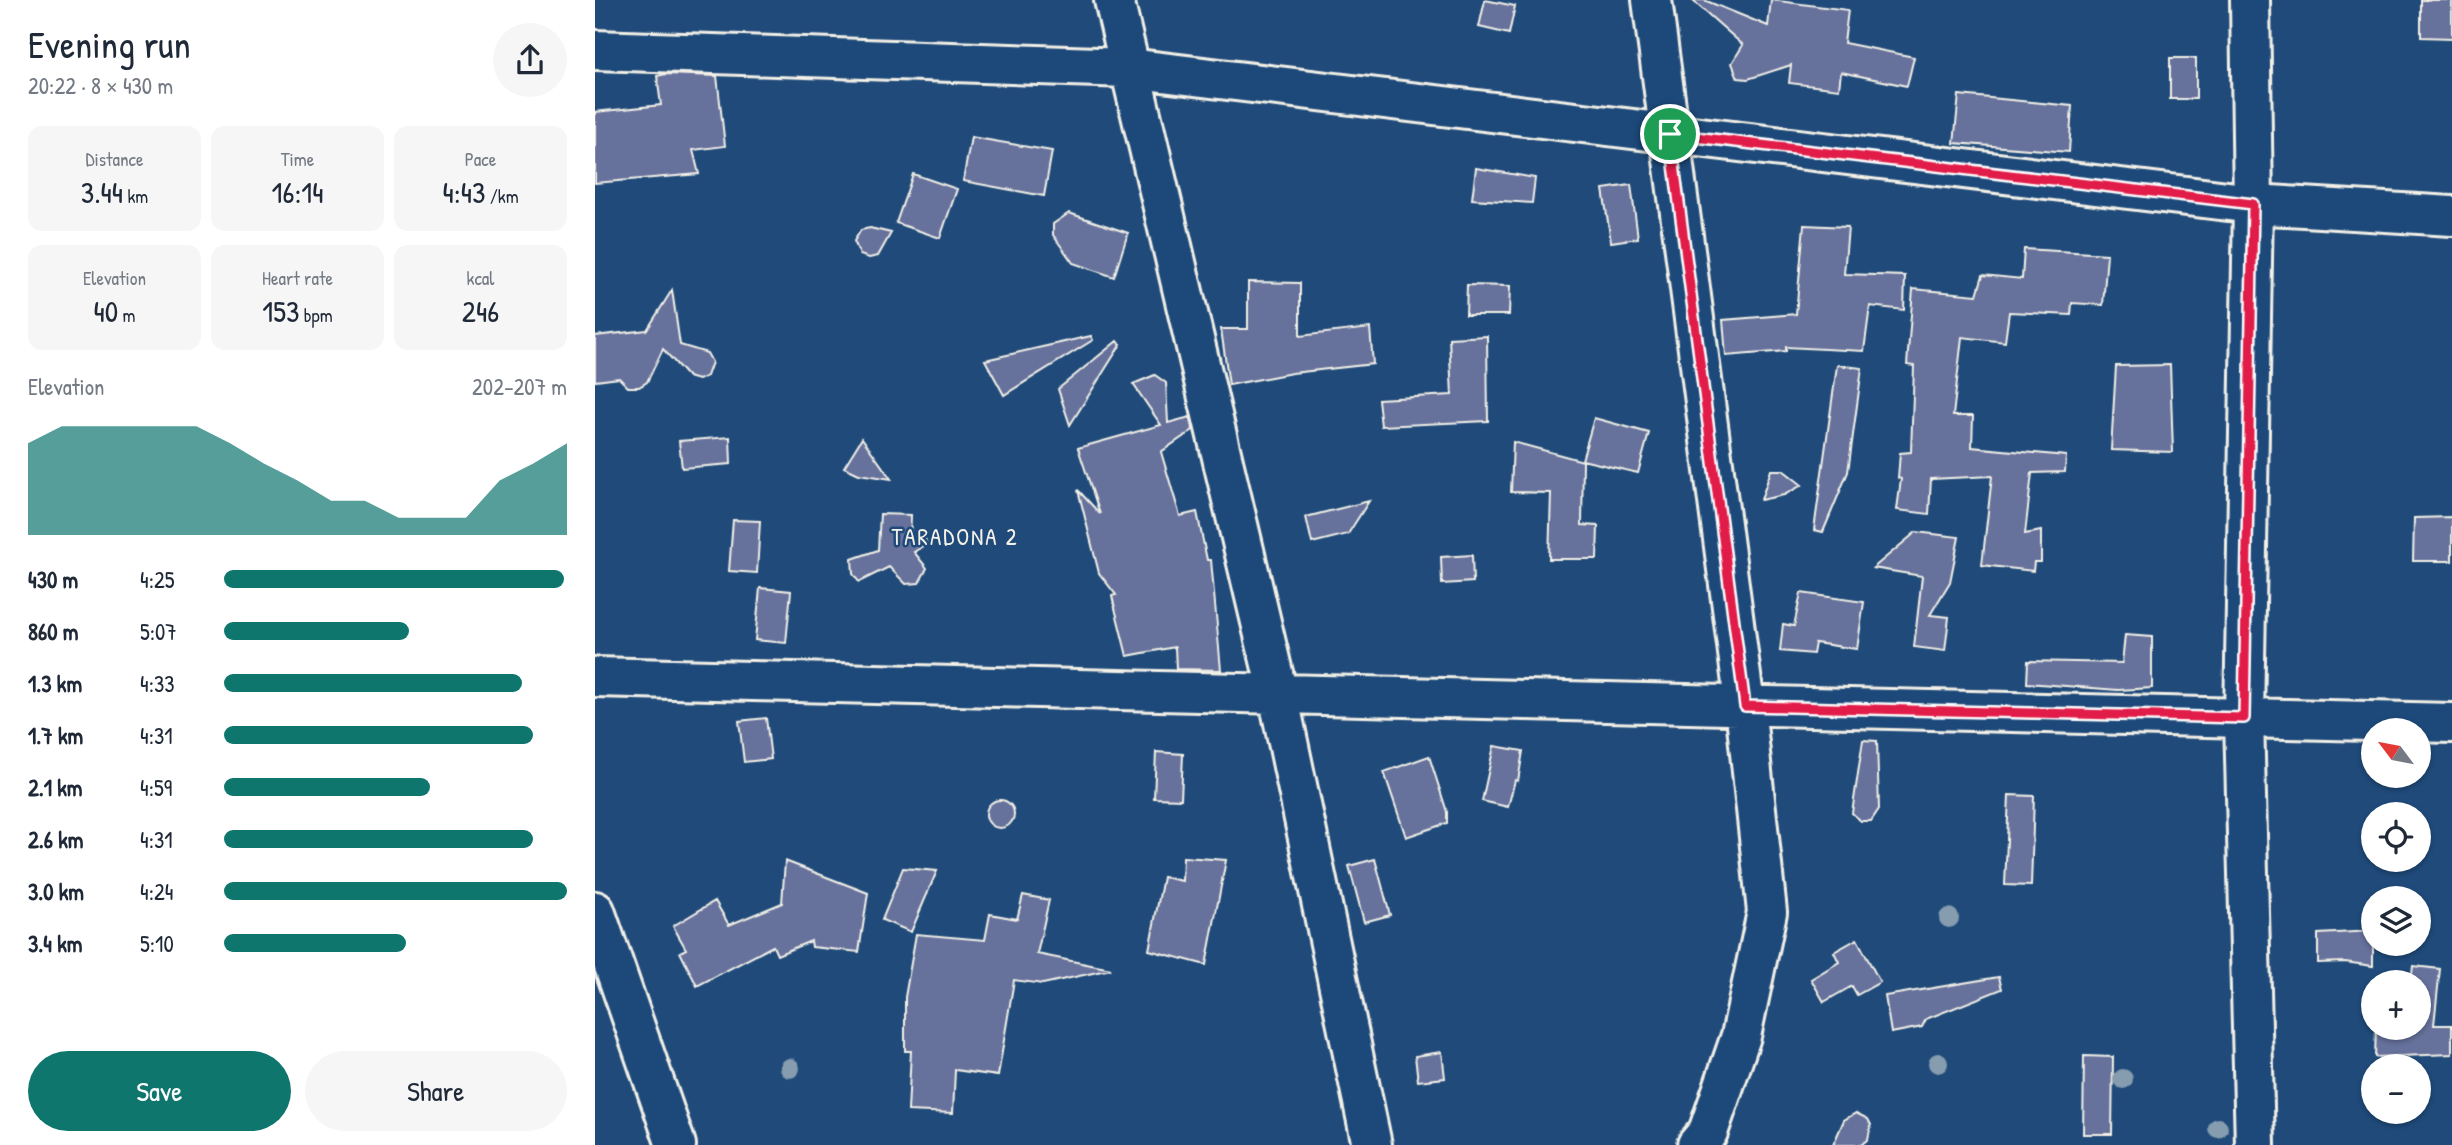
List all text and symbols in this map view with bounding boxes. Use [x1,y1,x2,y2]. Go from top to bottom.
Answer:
text: Evening run [28,18,191,70]
button: share [493,23,567,97]
text: 20:22 · 8 × 430 m [28,70,173,101]
pin [1640,104,1700,164]
icon: arrive [1651,115,1689,153]
text: Distance [85,146,144,172]
text: Time [281,146,314,172]
text: Pace [465,146,496,172]
text: 3.44 [81,172,123,212]
text: 16:14 [272,172,323,212]
text: 4:43 [442,172,485,212]
text: km [123,183,148,209]
text: /km [485,183,519,209]
text: Elevation [83,265,146,291]
text: Heart rate [262,265,333,291]
text: kcal [467,265,494,291]
text: 40 [94,291,118,331]
text: 153 [262,291,299,331]
text: 246 [462,291,499,331]
text: m [118,302,136,328]
text: bpm [299,302,333,328]
text: Elevation [28,371,104,402]
text: 202–207 m [472,371,567,402]
district label: TARADONA 2 [892,521,1018,552]
text: 430 m [28,564,78,595]
text: 4:25 [140,564,174,595]
text: 860 m [28,616,78,647]
text: 5:07 [140,616,177,647]
text: 1.3 km [28,668,82,699]
text: 4:33 [140,668,175,699]
north arrow [2361,718,2431,788]
map controls [2361,718,2431,1124]
text: 1.7 km [28,720,83,751]
text: 4:31 [140,720,173,751]
text: 2.1 km [28,772,83,803]
text: 4:59 [140,772,172,803]
button: locate [2361,802,2431,872]
text: 2.6 km [28,824,83,855]
text: 4:31 [140,824,173,855]
text: 3.0 km [28,876,84,907]
text: 4:24 [140,876,173,907]
button: layers [2361,886,2431,956]
text: 3.4 km [28,928,82,959]
text: 5:10 [140,928,174,959]
button: + [2361,970,2431,1040]
button: Save [28,1051,291,1131]
button: Share [305,1051,567,1131]
button: − [2361,1054,2431,1124]

